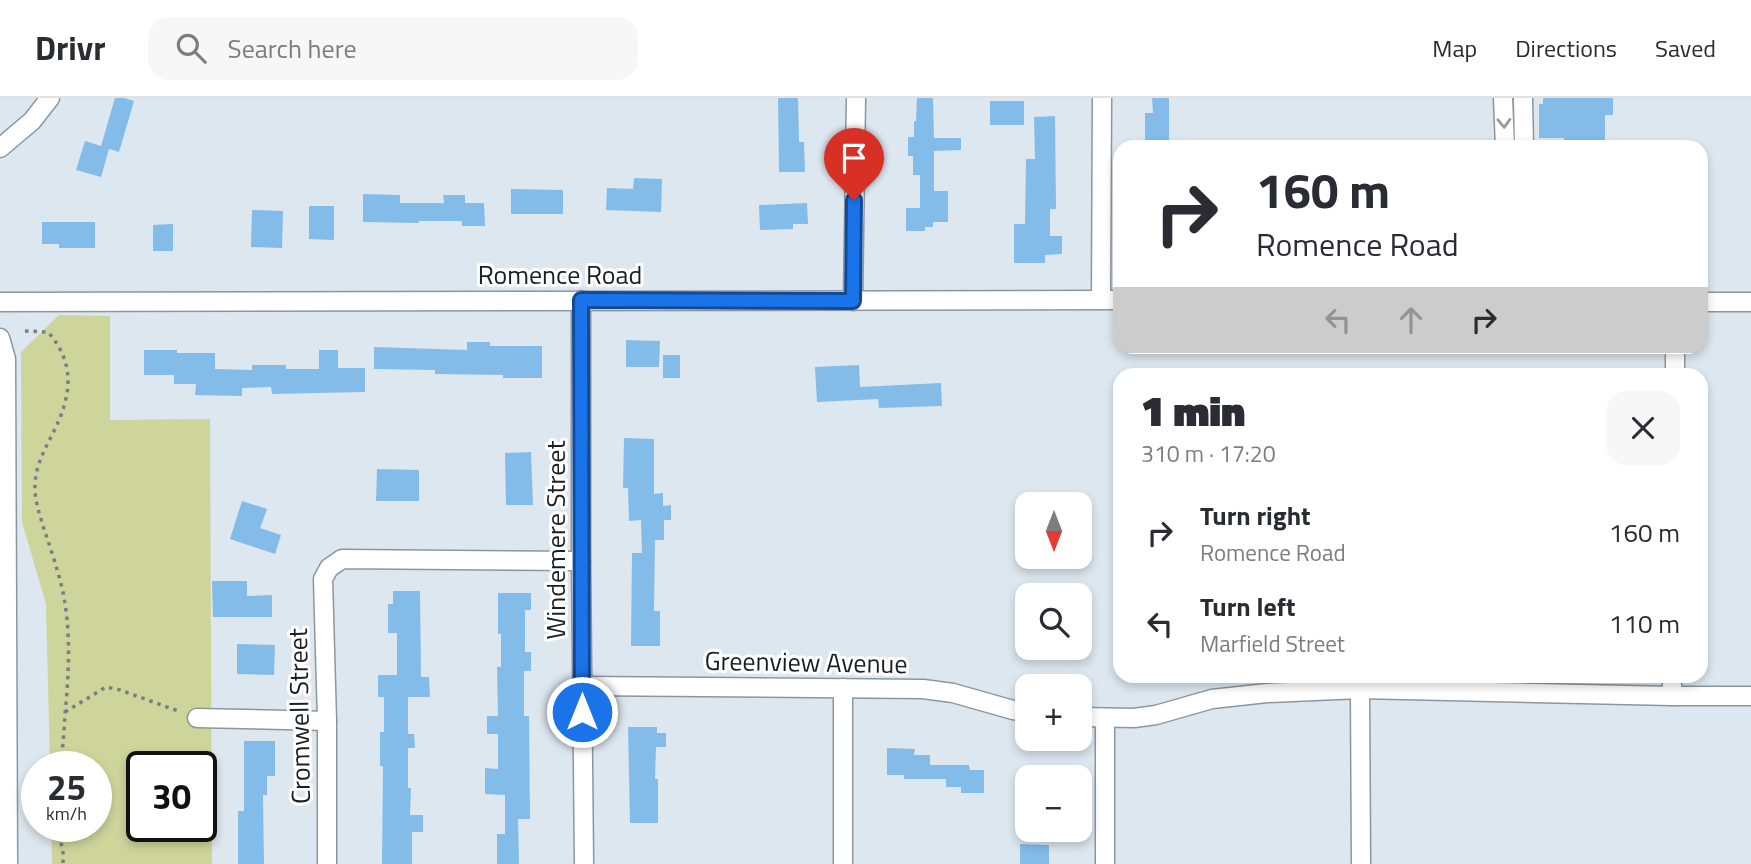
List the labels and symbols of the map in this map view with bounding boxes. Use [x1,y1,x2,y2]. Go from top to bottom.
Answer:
one-way arrow [1496,117,1511,128]
pin [824,128,884,200]
street label: Romence Road [478,255,642,294]
street label: Windemere Street [536,440,575,640]
north arrow [1015,492,1092,569]
street label: Cromwell Street [278,628,320,804]
street label: Greenview Avenue [704,641,908,683]
position arrow [545,675,619,749]
speed limit sign: 30 [126,751,217,842]

